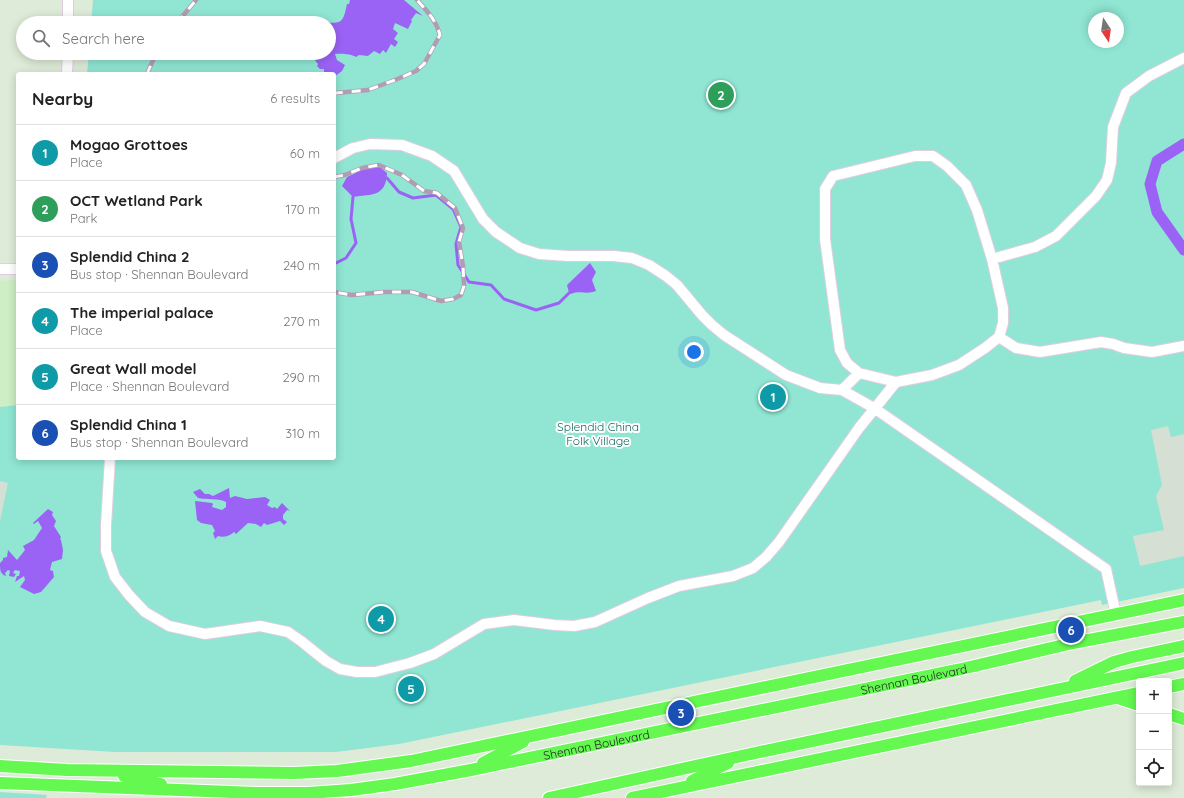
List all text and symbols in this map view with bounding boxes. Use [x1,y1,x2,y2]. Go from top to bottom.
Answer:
north arrow [1088,12,1124,48]
search box [16,16,336,60]
icon: search [30,27,52,49]
text: Search here [62,29,145,48]
pin: 2 [708,80,734,110]
text: Nearby [32,88,93,109]
text: 6 results [270,90,320,106]
text: Mogao Grottoes [70,135,188,154]
text: 1 [42,145,48,161]
text: 60 m [290,145,320,161]
text: Place [70,154,103,170]
text: OCT Wetland Park [70,191,203,210]
text: 2 [41,201,49,217]
text: 170 m [285,201,320,217]
text: Park [70,210,98,226]
text: Splendid China 2 [70,247,189,266]
text: 3 [42,257,48,273]
text: 240 m [283,257,320,273]
text: Bus stop · Shennan Boulevard [70,266,248,282]
text: The imperial palace [70,303,214,322]
text: 4 [41,313,49,329]
text: 270 m [283,313,320,329]
text: Place [70,322,103,338]
your location [684,342,704,362]
text: Great Wall model [70,359,197,378]
text: 5 [41,369,49,385]
text: 290 m [282,369,320,385]
text: Place · Shennan Boulevard [70,378,230,394]
pin: 1 [760,382,786,412]
text: Splendid China 1 [70,415,187,434]
park label: Splendid China Folk Village [557,419,639,448]
text: 6 [41,425,49,441]
text: 310 m [285,425,320,441]
text: Bus stop · Shennan Boulevard [70,434,248,450]
pin: 4 [368,604,394,634]
pin: 6 [1058,615,1084,645]
street label: Shennan Boulevard [859,660,968,697]
pin: 5 [398,674,424,704]
map controls [1136,678,1172,786]
button: + [1136,678,1172,714]
pin: 3 [668,698,694,728]
button: − [1136,714,1172,750]
street label: Shennan Boulevard [542,726,651,762]
button: locate [1136,750,1172,786]

